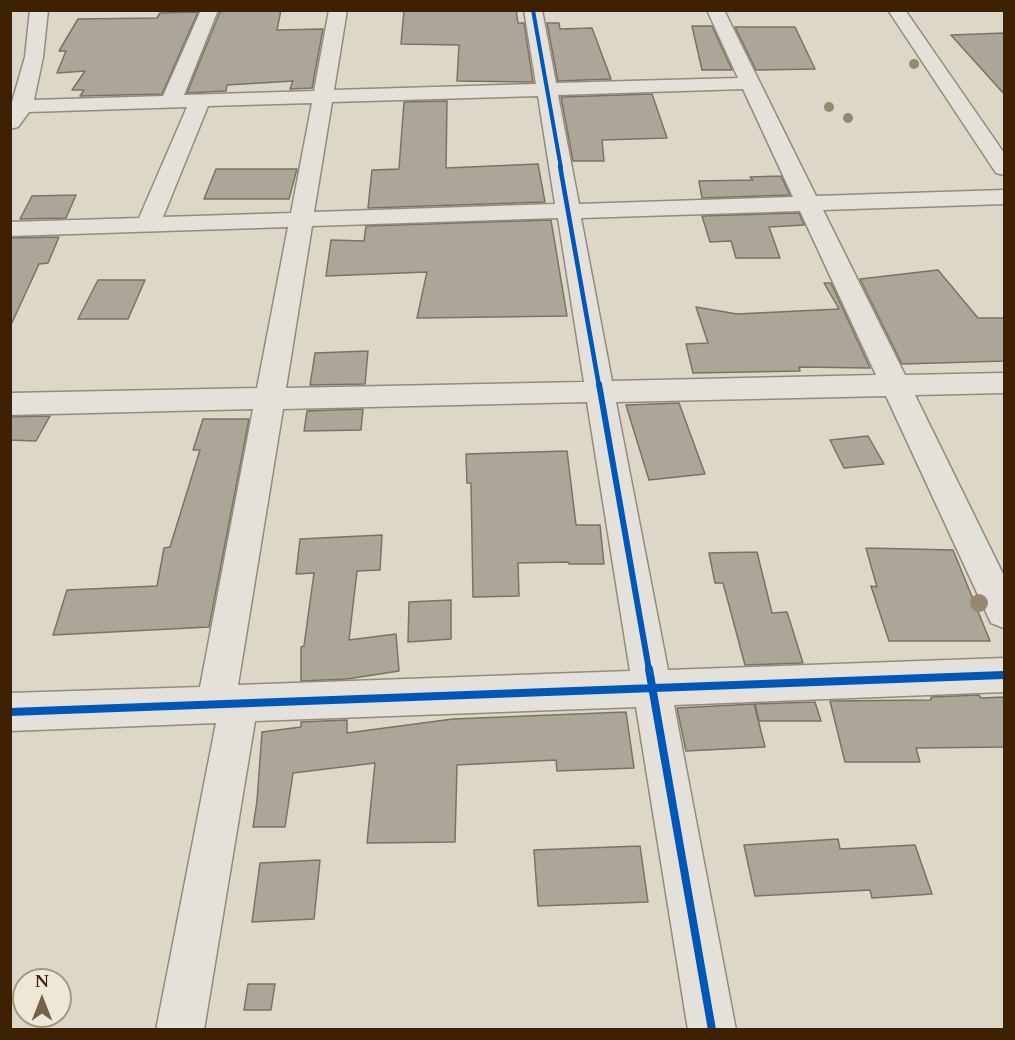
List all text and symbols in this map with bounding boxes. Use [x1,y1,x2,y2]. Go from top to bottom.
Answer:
north arrow [12,968,72,1028]
text: N [35,971,49,993]

